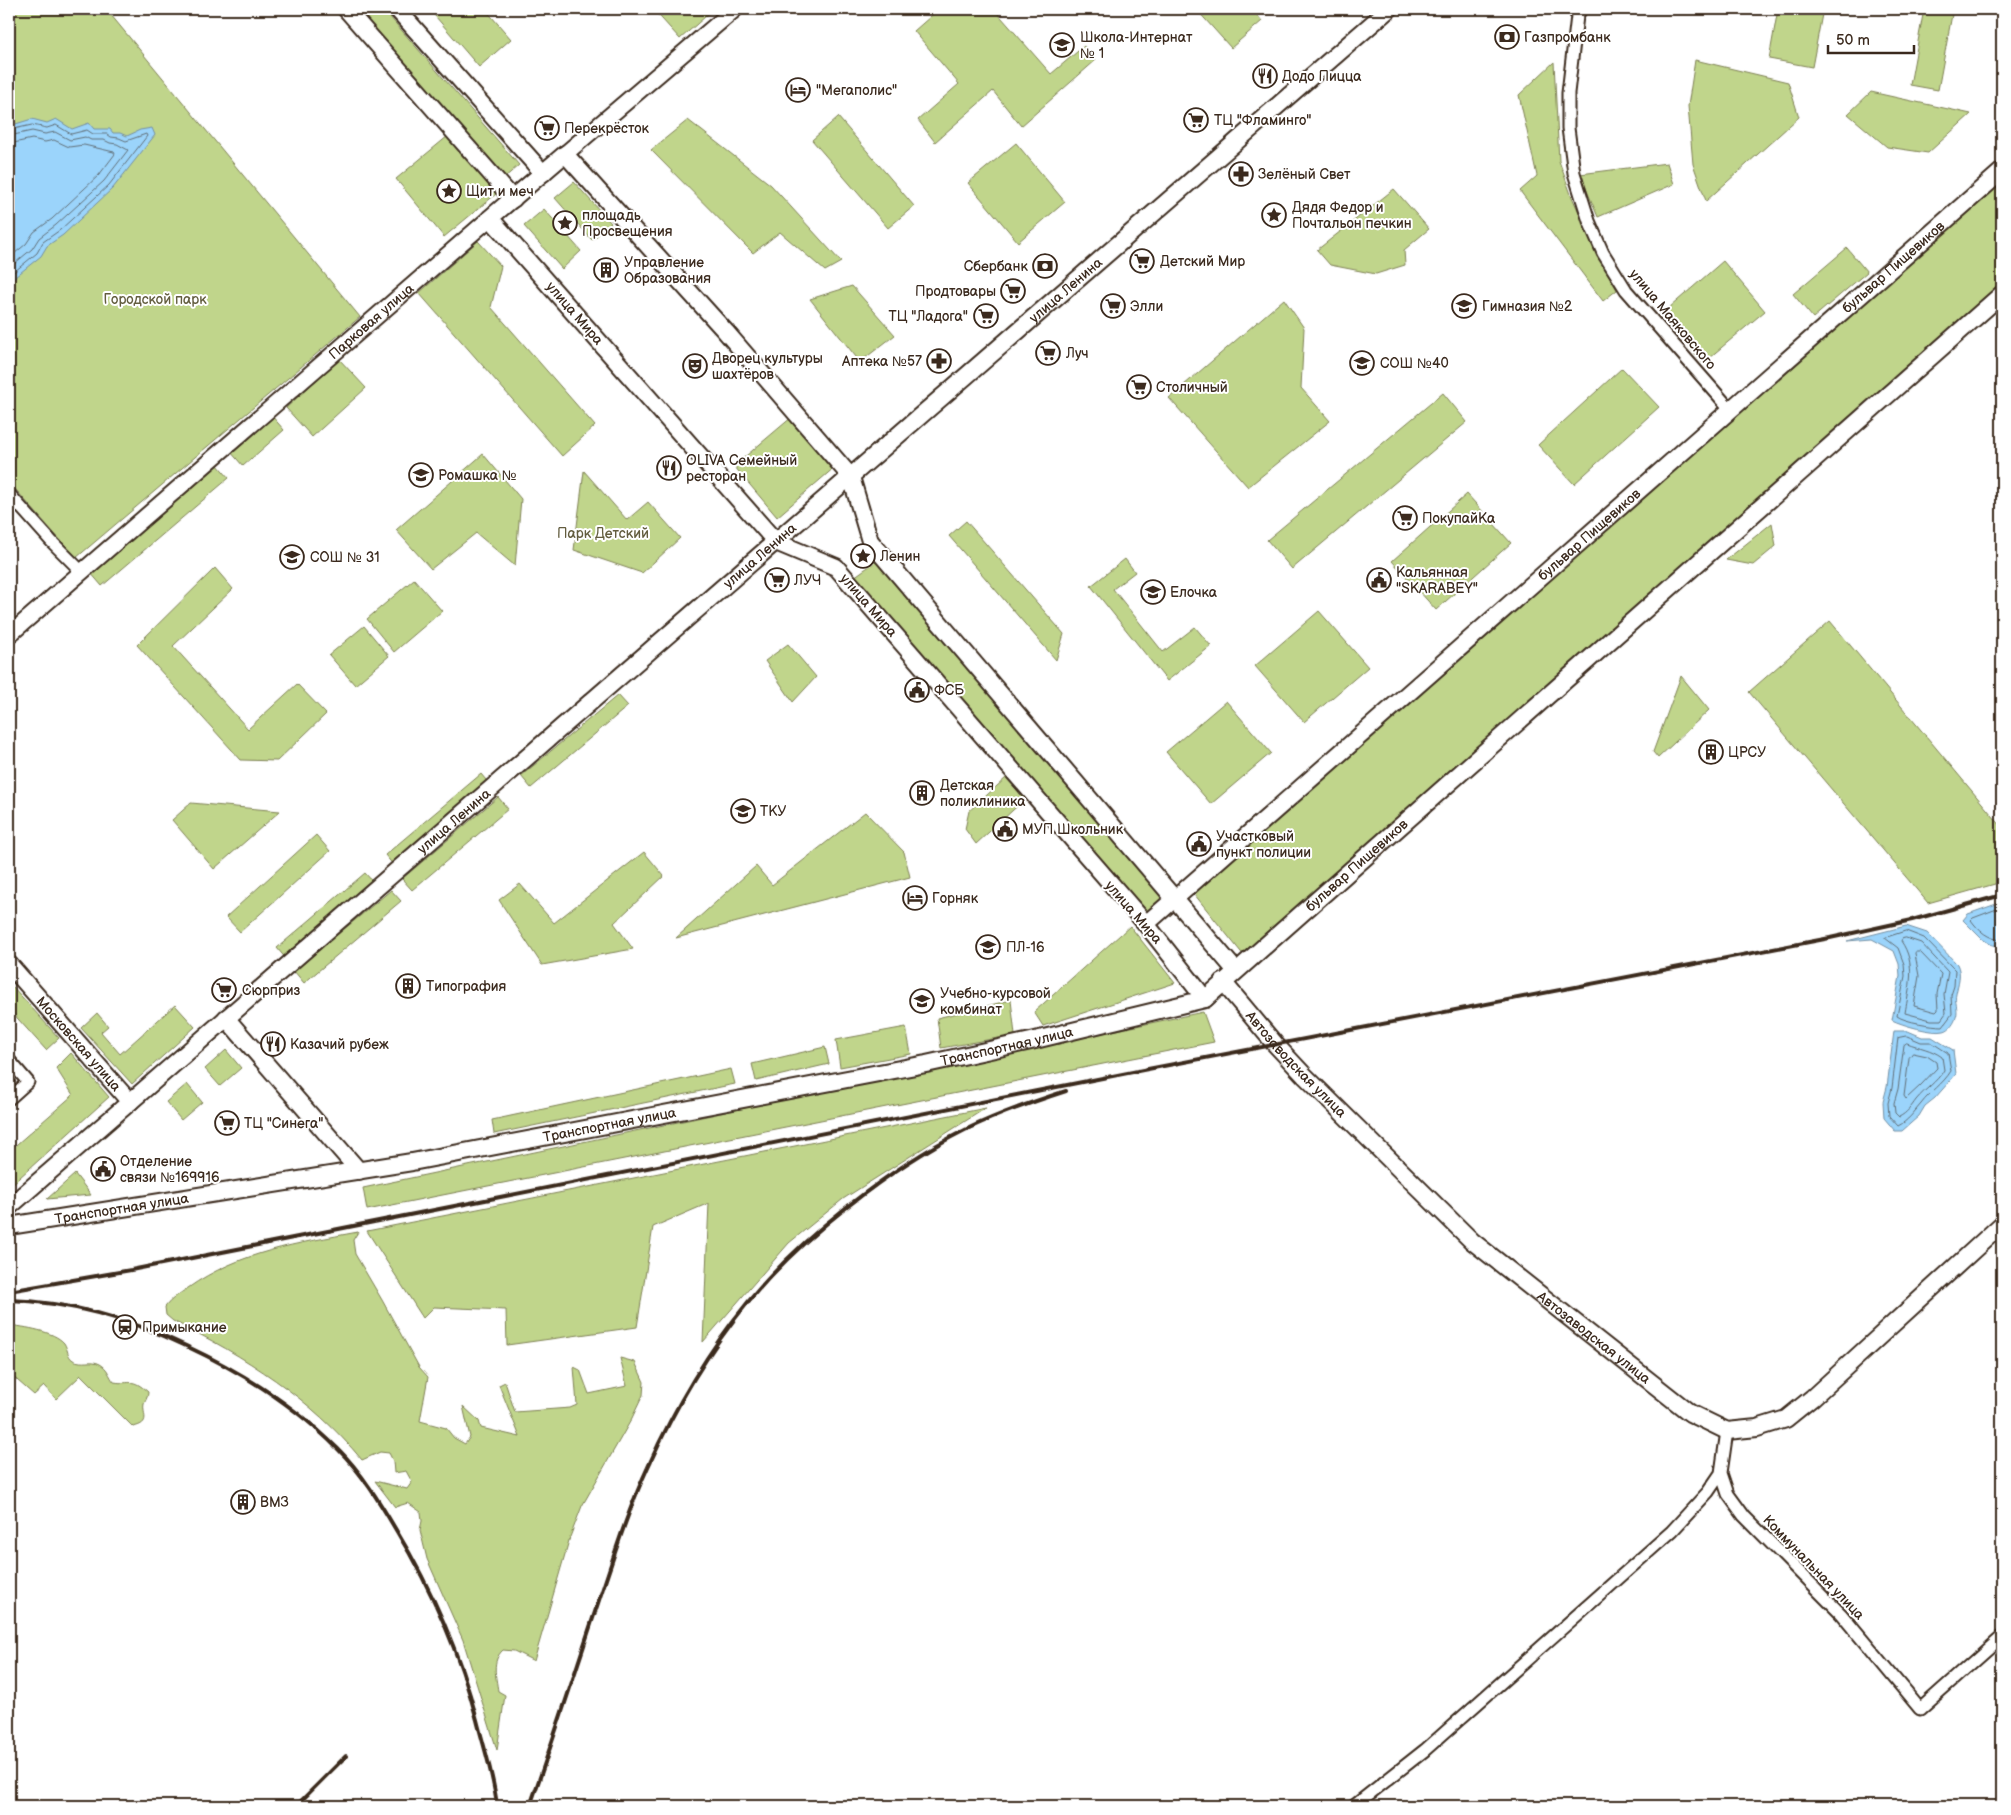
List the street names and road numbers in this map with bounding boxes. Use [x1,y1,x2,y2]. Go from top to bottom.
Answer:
street label: бульвар Пищевиков [1839,217,1949,317]
street label: улица Ленина [1026,253,1106,327]
street label: улица Маяковского [1626,266,1720,373]
street label: улица Мира [543,278,607,349]
street label: Парковая улица [325,280,418,363]
street label: бульвар Пищевиков [1535,485,1645,584]
street label: улица Ленина [720,519,801,592]
street label: улица Мира [837,570,901,641]
street label: улица Ленина [414,784,495,858]
street label: бульвар Пищевиков [1302,815,1412,915]
street label: улица Мира [1102,877,1166,948]
street label: Московская улица [32,993,125,1095]
street label: Автозаводская улица [1241,1007,1350,1122]
street label: Транспортная улица [939,1023,1075,1070]
street label: Транспортная улица [541,1104,678,1146]
street label: Транспортная улица [54,1189,190,1228]
street label: Автозаводская улица [1533,1287,1654,1388]
street label: Коммунальная улица [1759,1512,1868,1624]

